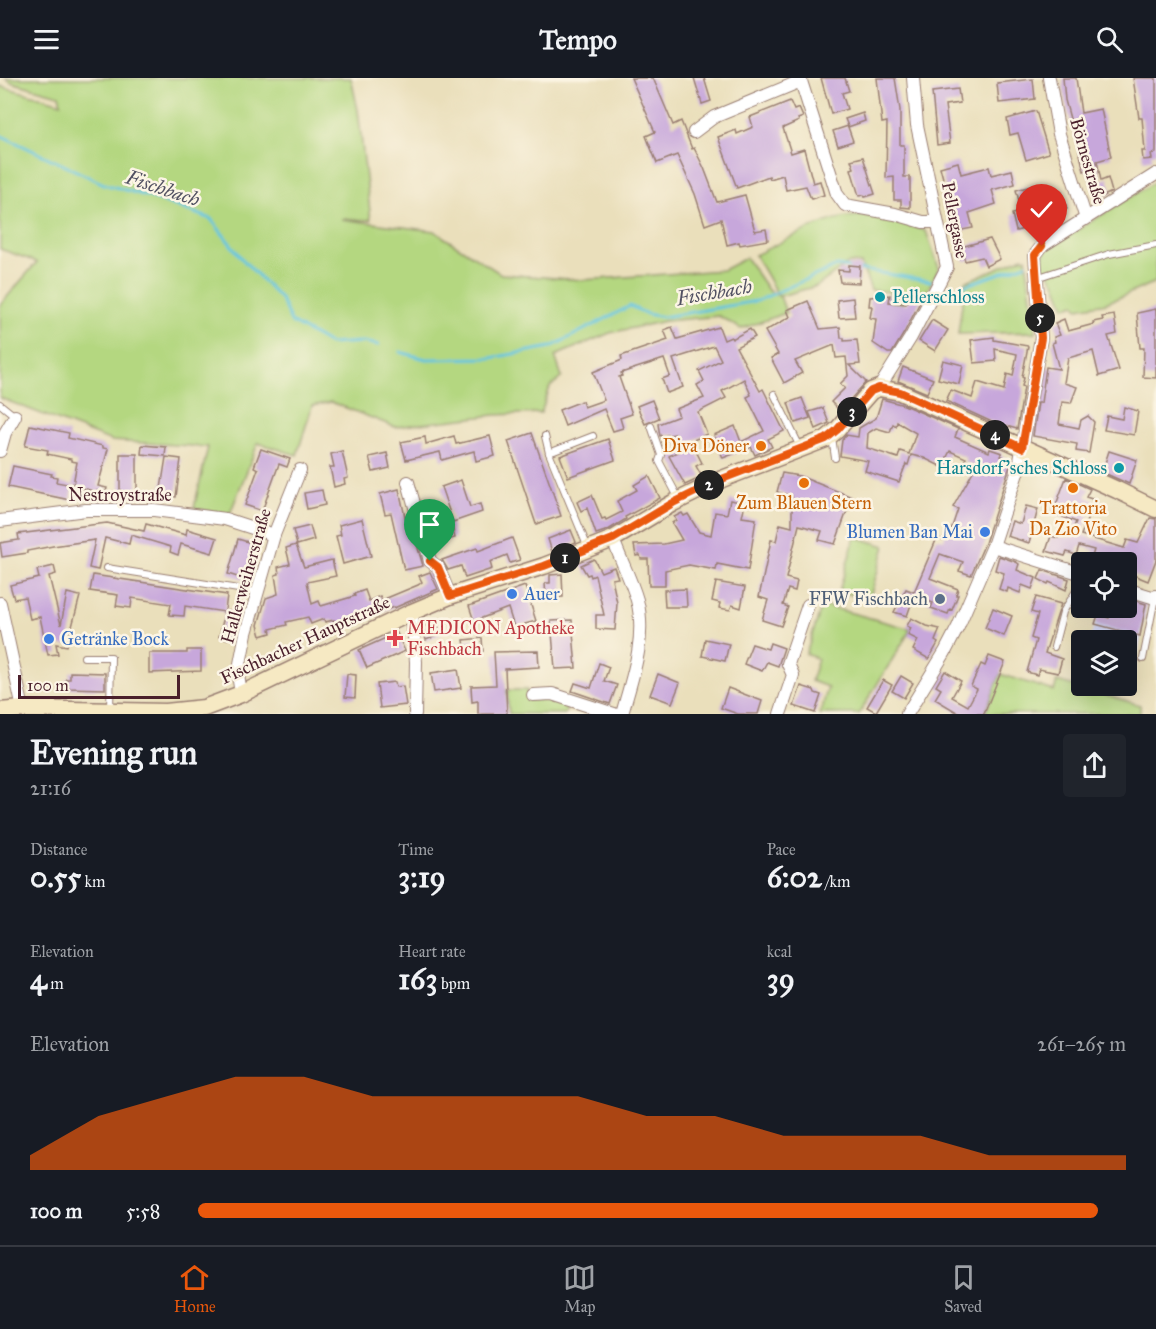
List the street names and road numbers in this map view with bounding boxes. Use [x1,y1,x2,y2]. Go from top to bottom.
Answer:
street label: Börnestraße [1065,115,1111,207]
street label: Pellergasse [936,180,973,261]
street label: Nestroystraße [68,484,172,506]
street label: Hallerweiherstraße [216,506,276,646]
street label: Fischbacher Hauptstraße [216,591,394,689]

